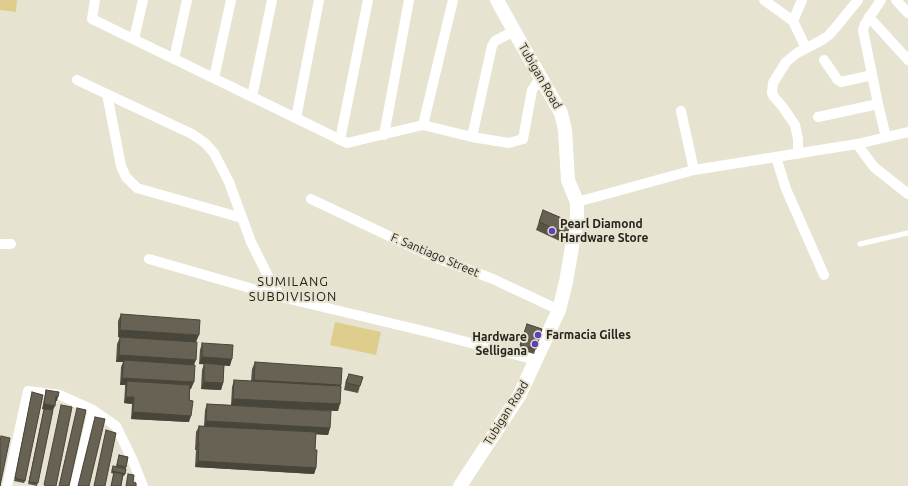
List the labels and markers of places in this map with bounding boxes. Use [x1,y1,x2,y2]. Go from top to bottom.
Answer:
place label: Pearl Diamond Hardware Store [560,217,648,245]
marker: Pearl Diamond Hardware Store [547,226,557,236]
place label: Farmacia Gilles [546,328,631,342]
place label: Hardware Selligana [472,330,527,358]
marker: Farmacia Gilles [533,330,543,340]
marker: Hardware Selligana [530,339,540,349]

